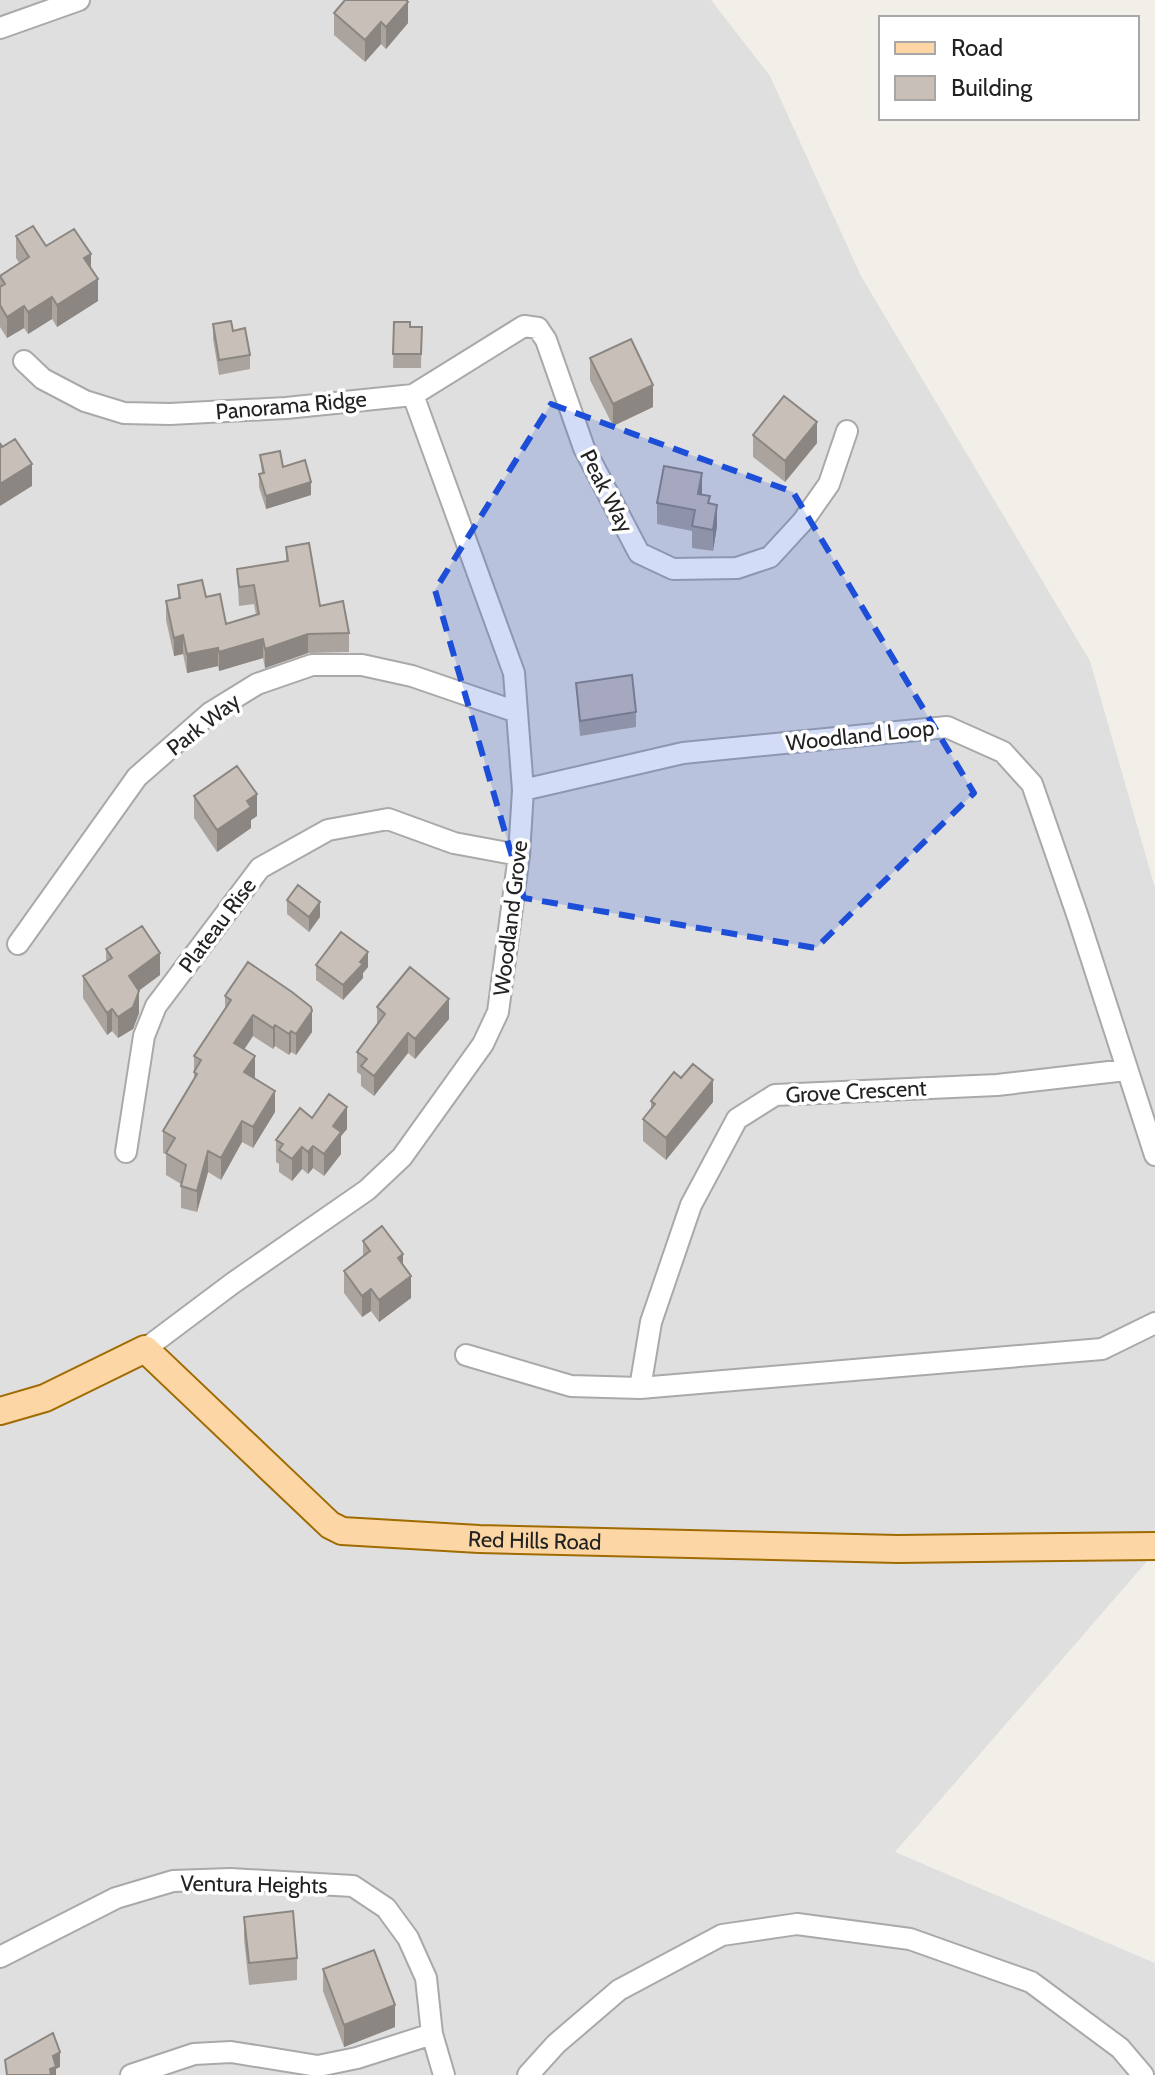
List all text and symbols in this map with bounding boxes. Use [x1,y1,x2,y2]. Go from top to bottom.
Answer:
legend [879,16,1139,120]
text: Road [951,33,1003,62]
text: Building [951,73,1033,102]
street label: Panorama Ridge [214,385,368,426]
street label: Peak Way [574,445,639,537]
street label: Park Way [161,687,245,761]
street label: Woodland Loop [785,714,935,757]
street label: Woodland Grove [488,839,533,997]
street label: Plateau Rise [173,873,262,978]
street label: Grove Crescent [785,1074,928,1109]
street label: Red Hills Road [467,1525,602,1556]
street label: Ventura Heights [180,1870,328,1899]

